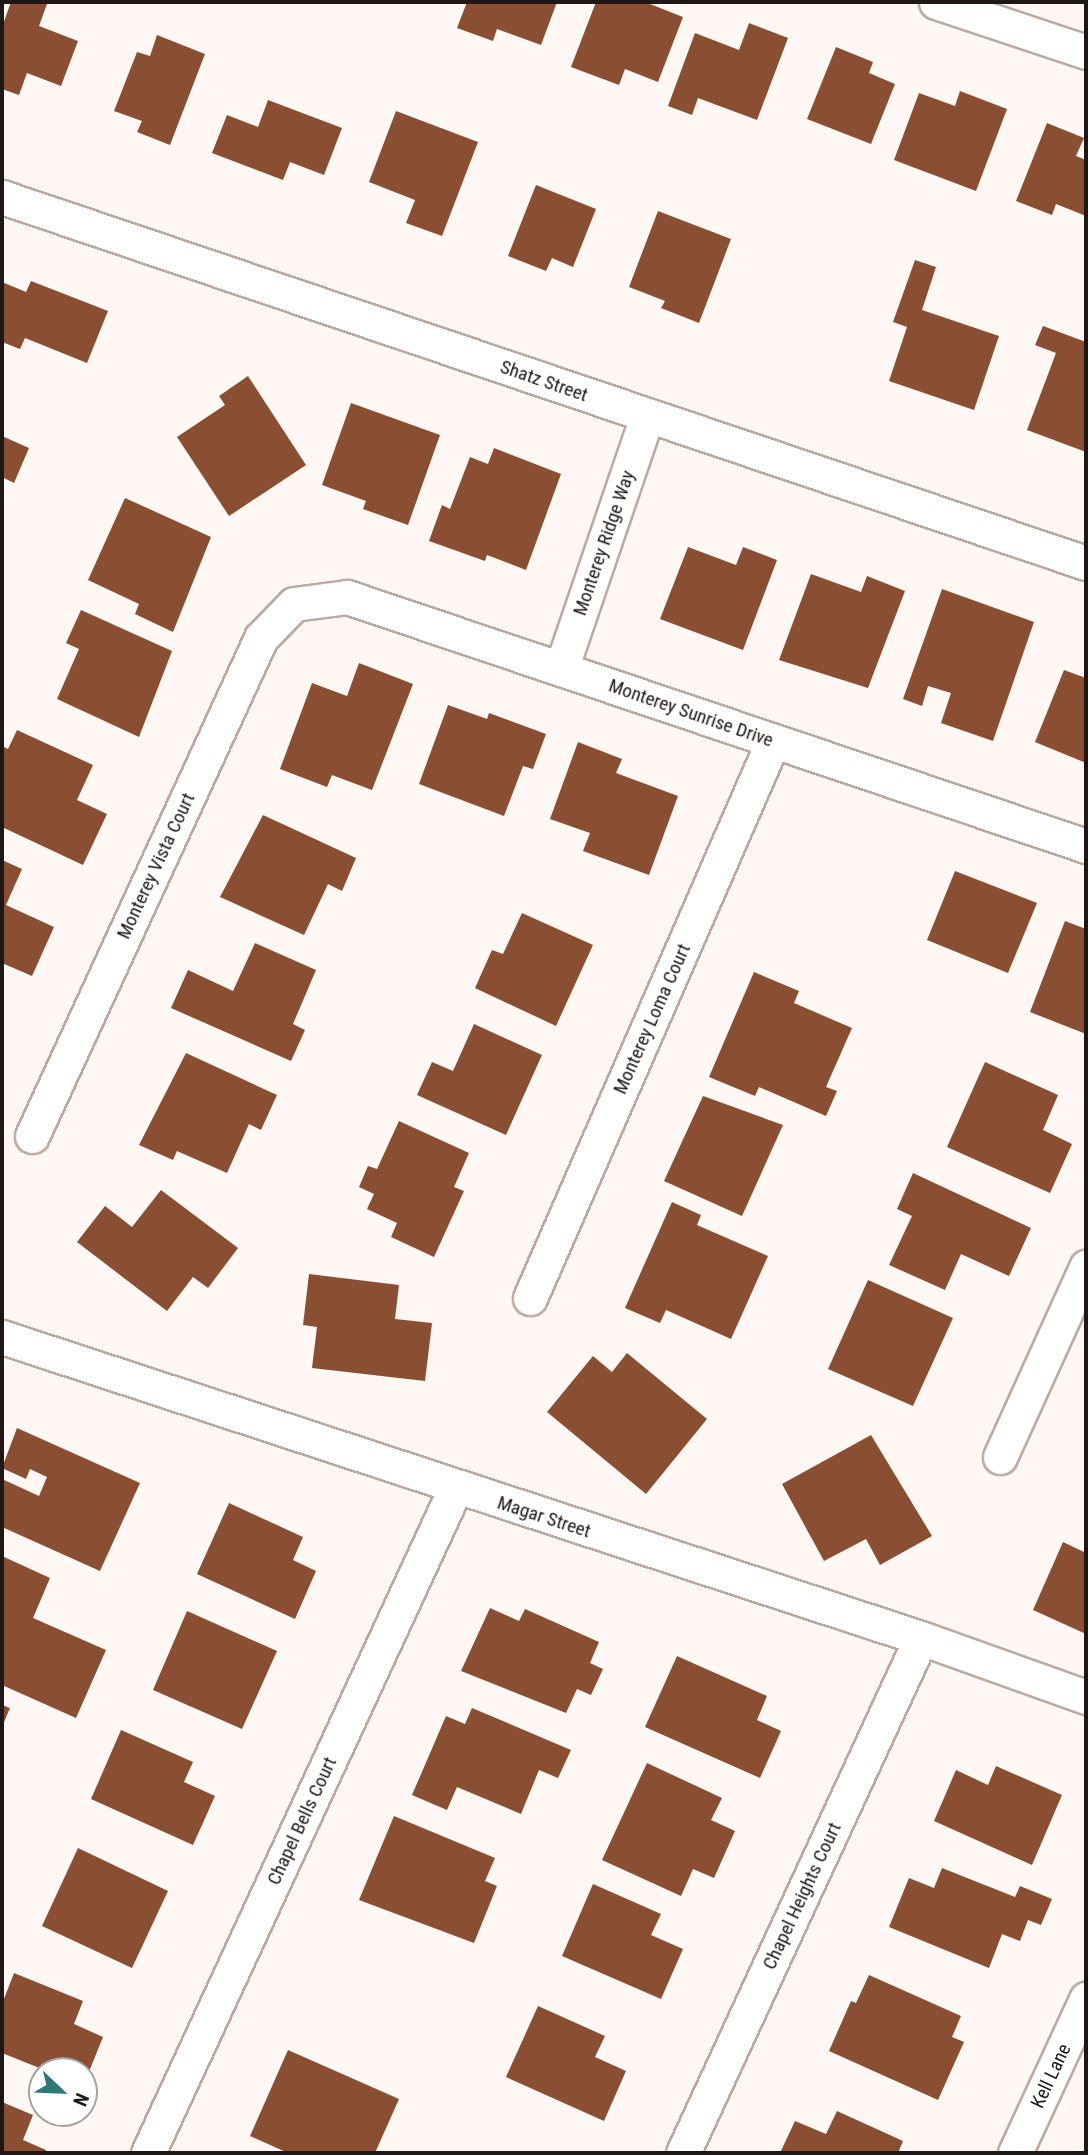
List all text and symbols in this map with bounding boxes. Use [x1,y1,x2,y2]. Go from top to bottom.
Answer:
street label: Shatz Street [497,355,591,407]
street label: Monterey Ridge Way [569,468,639,618]
street label: Monterey Sunrise Drive [606,674,776,752]
street label: Monterey Vista Court [112,789,200,943]
street label: Monterey Loma Court [609,940,695,1098]
street label: Magar Street [495,1491,593,1543]
street label: Chapel Bells Court [262,1753,342,1889]
street label: Chapel Heights Court [758,1819,846,1973]
street label: Kell Lane [1026,2040,1076,2112]
north arrow [28,2057,98,2127]
text: N [68,2090,94,2109]

